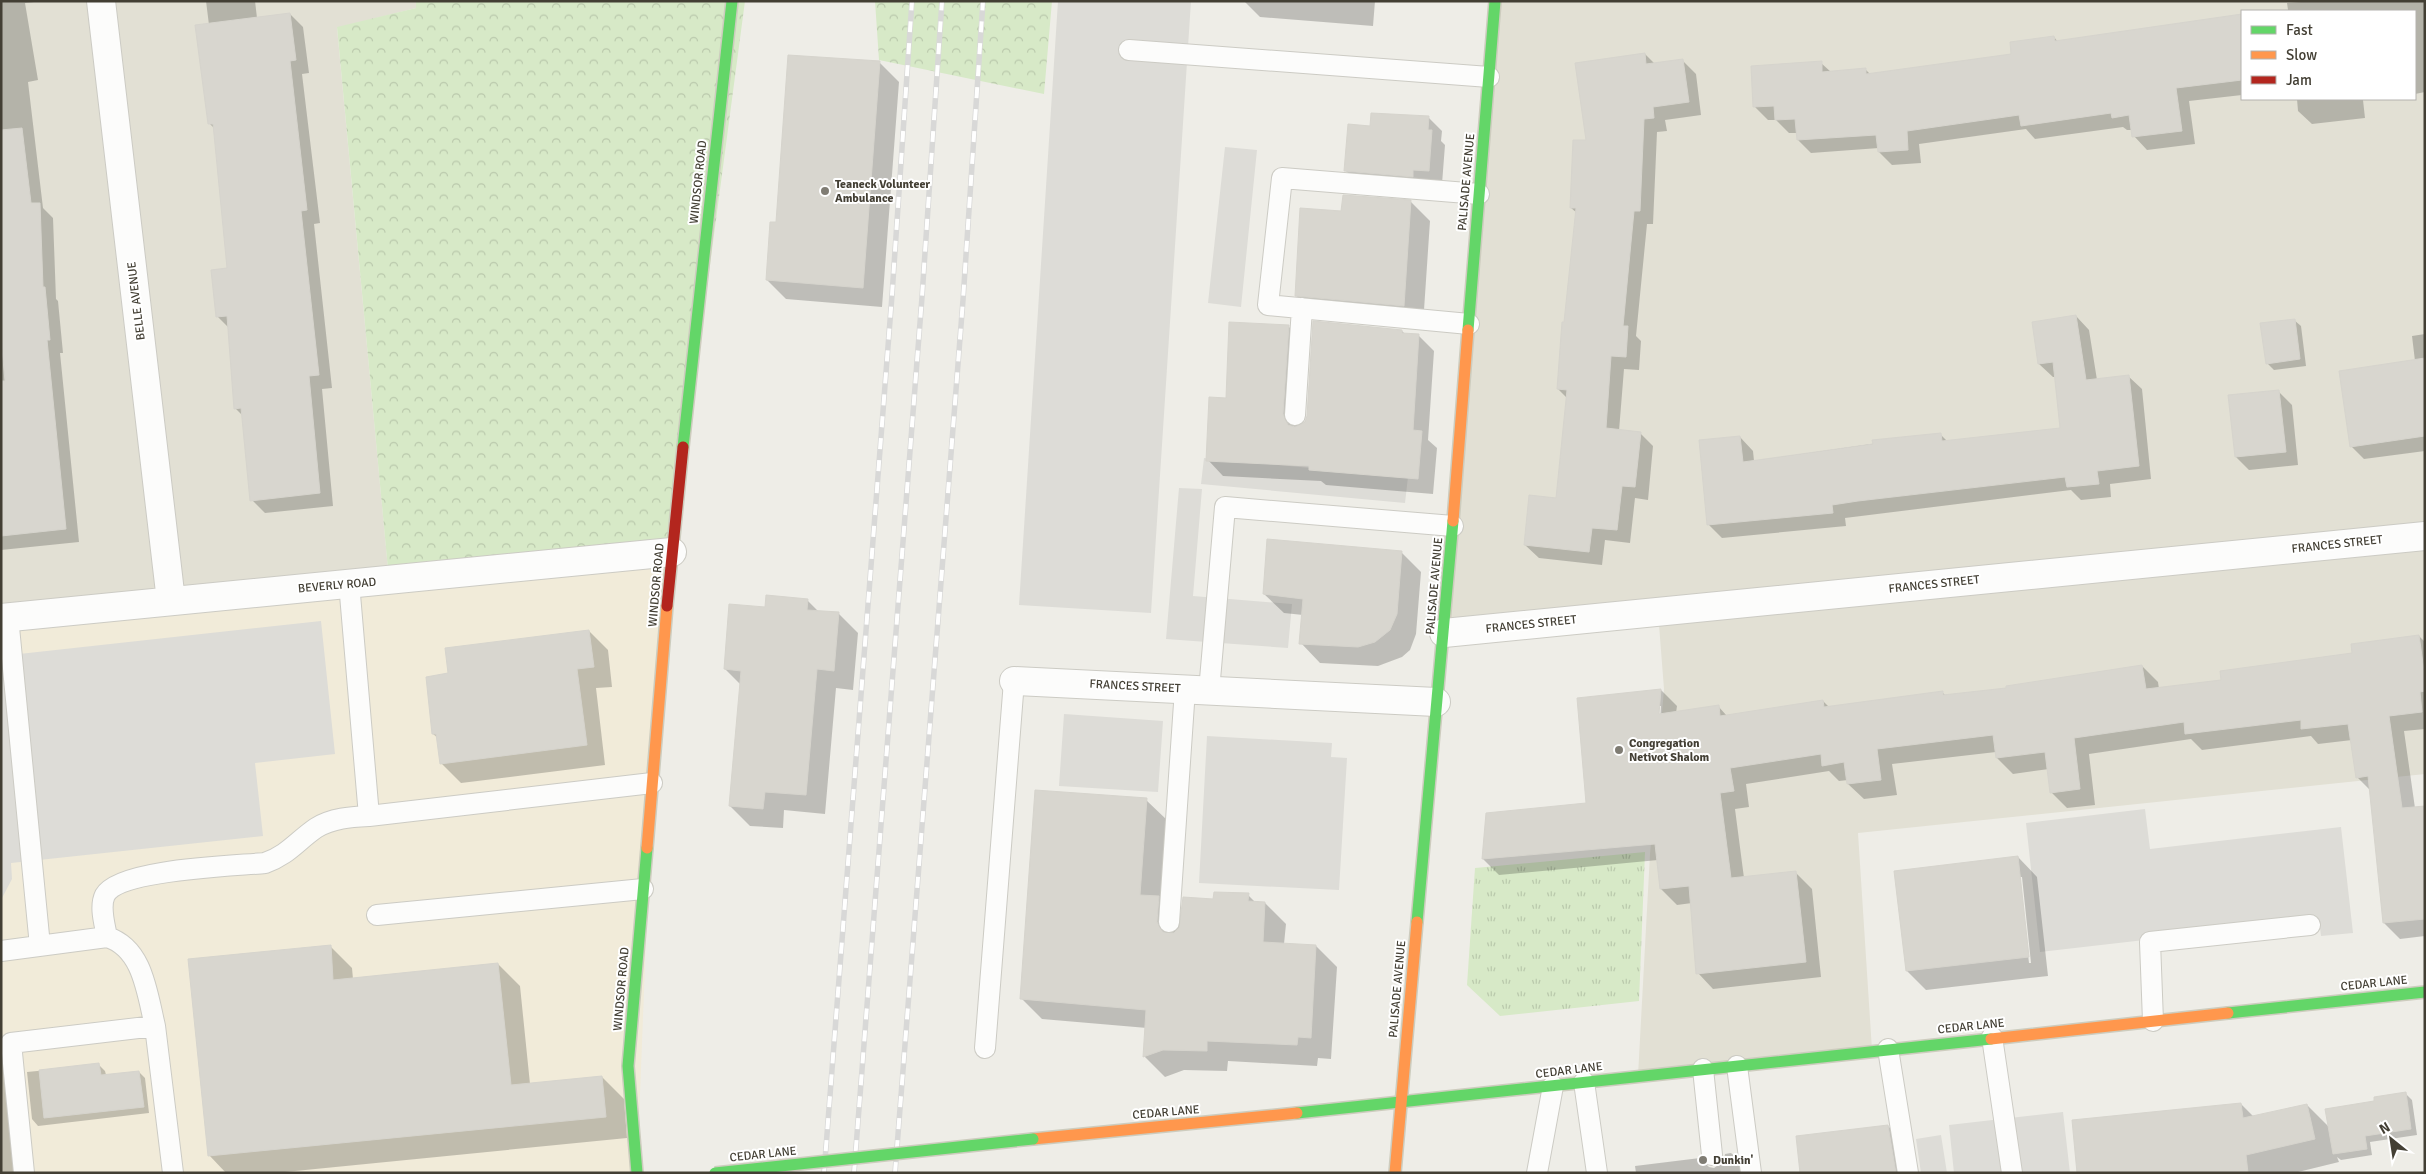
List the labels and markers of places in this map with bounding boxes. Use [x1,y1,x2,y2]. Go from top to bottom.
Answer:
place label: Teaneck Volunteer Ambulance [835,177,930,206]
marker: Teaneck Volunteer Ambulance [819,185,831,197]
place label: Congregation Netivot Shalom [1629,736,1710,765]
marker: Congregation Netivot Shalom [1613,744,1625,756]
place label: Dunkin' [1713,1153,1754,1168]
marker: Dunkin' [1697,1154,1709,1166]

